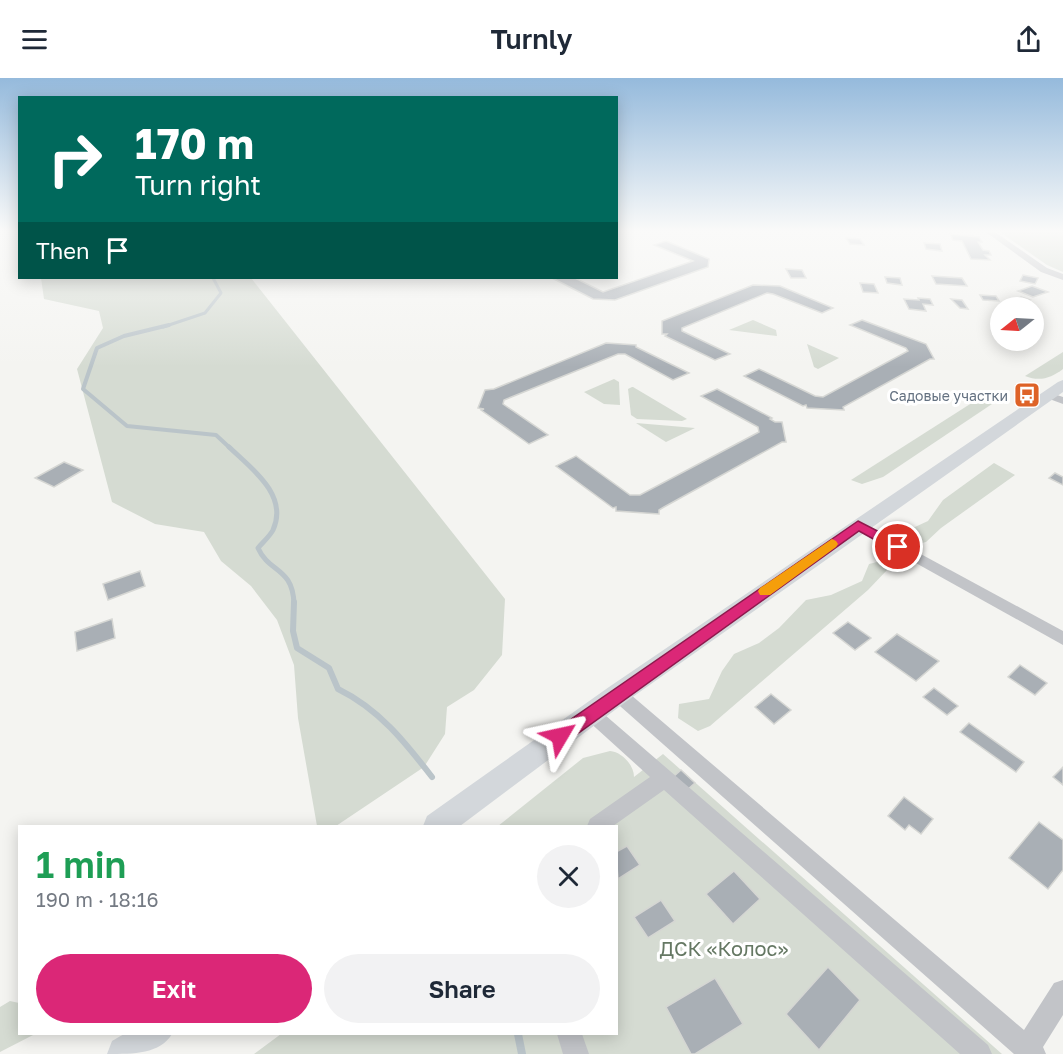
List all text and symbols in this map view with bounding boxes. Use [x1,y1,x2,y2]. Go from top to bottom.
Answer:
icon: menu [18,23,51,56]
text: Turnly [490,23,573,55]
icon: share [1012,23,1045,56]
text: 170 m [135,118,254,168]
icon: right [36,120,114,198]
text: Turn right [135,169,261,201]
icon: arrive [101,234,134,267]
text: Then [36,237,89,264]
north arrow [990,297,1044,351]
map controls [990,297,1044,351]
bus stop icon: Садовые участки [1012,380,1042,410]
place label: Садовые участки [889,387,1008,404]
pin [872,521,923,572]
icon: arrive [881,530,914,563]
position arrow [528,704,592,768]
text: 1 min [36,843,126,886]
button: close [537,845,600,908]
text: 190 m · 18:16 [36,887,159,911]
park label: ДСК «Колос» [660,936,789,960]
button: Exit [36,954,312,1023]
button: Share [324,954,600,1023]

